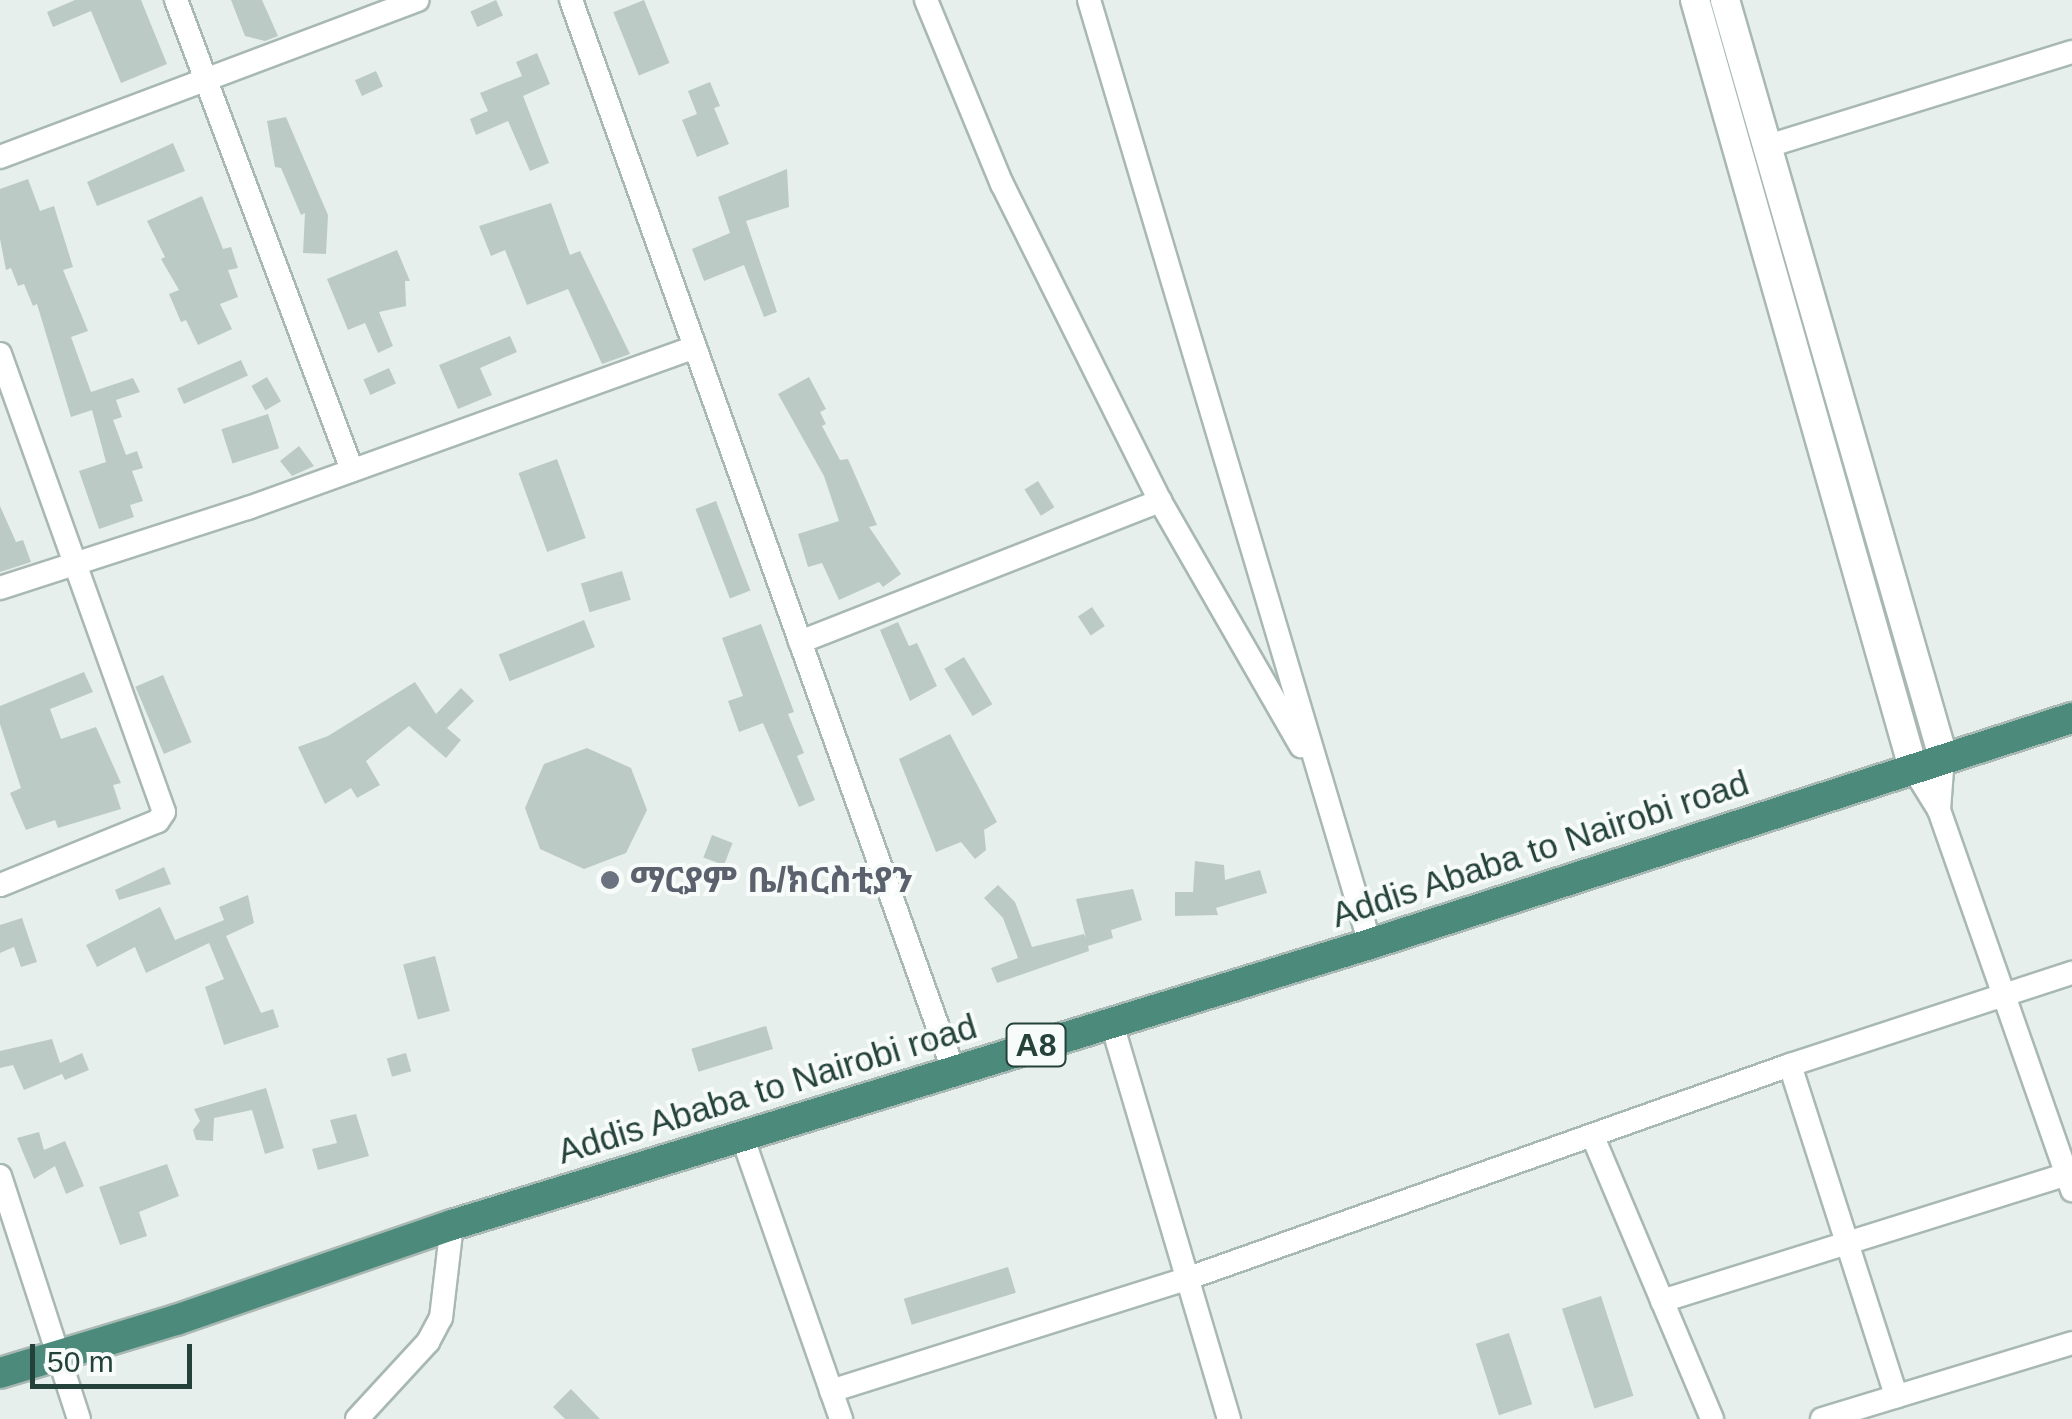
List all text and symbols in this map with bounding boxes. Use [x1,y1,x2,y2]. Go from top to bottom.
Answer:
street label: Addis Ababa to Nairobi road [1325,761,1755,937]
place label: ማርያም ቤ/ክርስቲያን [630,859,913,901]
marker: ማርያም ቤ/ክርስቲያን [599,869,621,891]
street label: Addis Ababa to Nairobi road [552,1005,982,1173]
road number: A8 [1004,1018,1068,1072]
scale bar [35,1324,198,1386]
text: 50 m [47,1345,114,1378]

